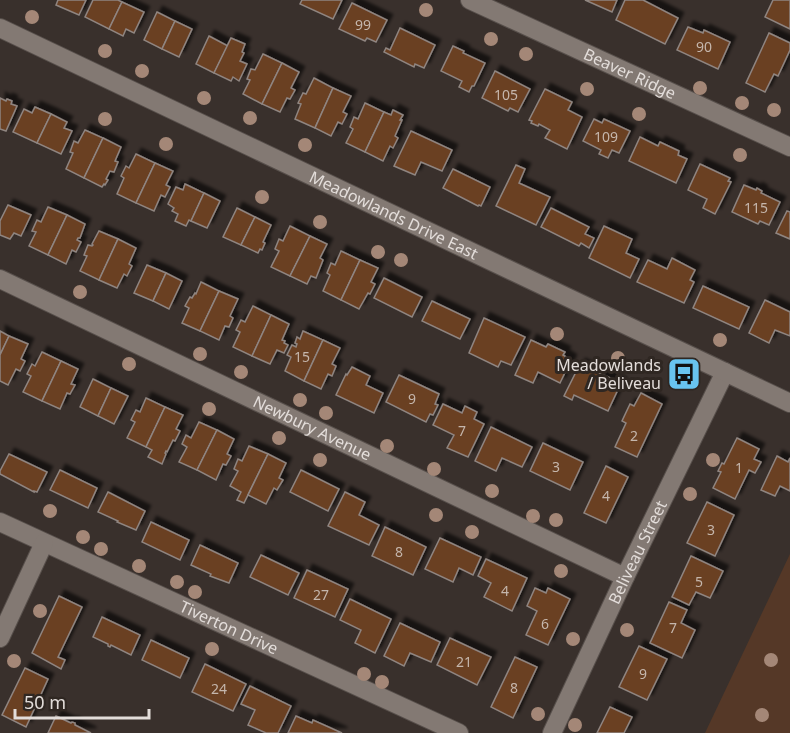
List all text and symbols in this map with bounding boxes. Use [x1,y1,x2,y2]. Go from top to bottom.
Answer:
house number: 99 [355,15,371,34]
house number: 90 [696,37,712,56]
street label: Beaver Ridge [580,43,680,104]
house number: 105 [494,85,518,104]
house number: 109 [594,127,618,146]
street label: Meadowlands Drive East [306,166,482,264]
house number: 115 [744,198,768,217]
house number: 15 [294,347,310,366]
place label: Meadowlands / Beliveau [556,354,661,394]
bus stop icon: Meadowlands / Beliveau [666,356,702,392]
house number: 9 [408,389,416,408]
street label: Newbury Avenue [250,390,375,465]
house number: 7 [458,421,466,440]
house number: 2 [630,426,638,445]
house number: 3 [552,457,560,476]
house number: 1 [735,458,743,477]
house number: 4 [602,486,610,505]
street label: Beliveau Street [603,496,672,608]
house number: 3 [707,520,715,539]
house number: 8 [395,542,403,561]
house number: 5 [695,572,703,591]
house number: 4 [501,581,509,600]
house number: 27 [313,585,329,604]
street label: Tiverton Drive [176,595,282,659]
house number: 6 [541,614,549,633]
house number: 7 [669,618,677,637]
house number: 21 [456,652,472,671]
house number: 9 [639,664,647,683]
house number: 8 [510,678,518,697]
house number: 24 [211,679,227,698]
scale bar [15,682,148,720]
text: 50 m [24,690,66,714]

